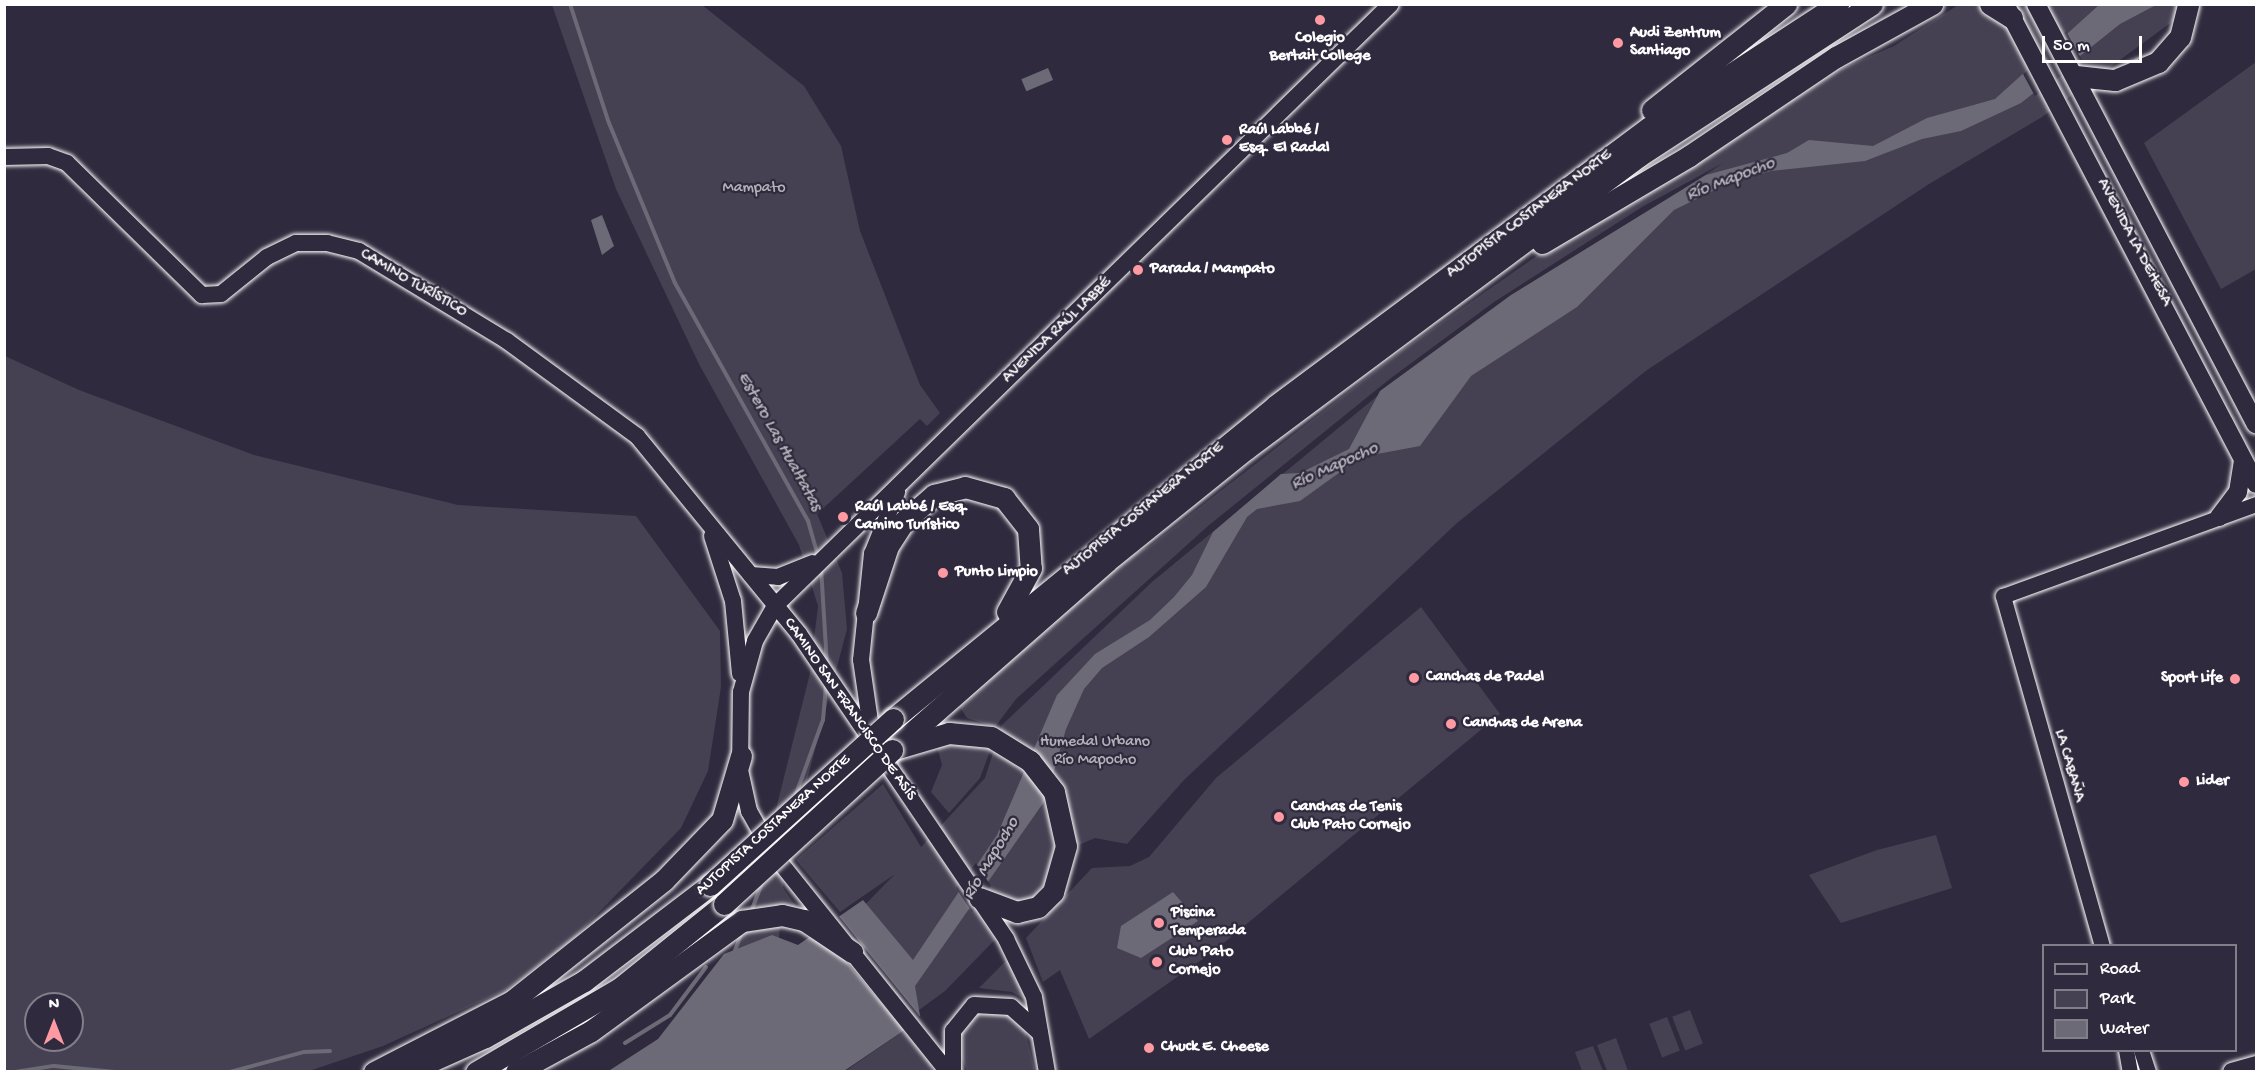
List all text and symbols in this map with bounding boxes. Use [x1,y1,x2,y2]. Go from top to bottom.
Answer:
marker: Colegio Bertait College [1313,13,1327,27]
place label: Audi Zentrum Santiago [1630,24,1721,62]
scale bar [2045,24,2146,62]
place label: Colegio Bertait College [1270,29,1370,67]
marker: Audi Zentrum Santiago [1611,36,1625,50]
text: 50 m [2053,36,2090,57]
place label: Raúl Labbé / Esq. El Radal [1239,121,1330,159]
marker: Raúl Labbé / Esq. El Radal [1220,133,1234,147]
street label: AUTOPISTA COSTANERA NORTE [1444,147,1616,283]
water label: Río Mapocho [1684,153,1778,207]
street label: AVENIDA LA DEHESA [2091,176,2175,310]
park label: Mampato [723,179,785,199]
street label: CAMINO TURÍSTICO [356,246,470,322]
place label: Parada / Mampato [1150,260,1275,280]
marker: Parada / Mampato [1131,263,1145,277]
street label: AVENIDA RAÚL LABBÉ [999,274,1117,388]
water label: Estero Las Hualtatas [732,369,826,515]
water label: Río Mapocho [1288,438,1382,496]
street label: AUTOPISTA COSTANERA NORTE [1060,439,1228,581]
place label: Raúl Labbé / Esq. Camino Turístico [855,498,969,536]
marker: Raúl Labbé / Esq. Camino Turístico [836,510,850,524]
place label: Punto Limpio [955,563,1038,583]
marker: Punto Limpio [936,566,950,580]
street label: CAMINO SAN FRANCISCO DE ASÍS [778,615,920,805]
place label: Canchas de Padel [1426,668,1544,688]
place label: Sport Life [2161,669,2223,689]
marker: Canchas de Padel [1407,671,1421,685]
marker: Sport Life [2228,672,2242,686]
place label: Canchas de Arena [1463,714,1582,734]
marker: Canchas de Arena [1444,717,1458,731]
street label: LA CABAÑA [2048,727,2088,805]
park label: Humedal Urbano Río Mapocho [1040,733,1150,771]
street label: AUTOPISTA COSTANERA NORTE [693,751,855,901]
place label: Lider [2196,772,2229,792]
marker: Lider [2177,775,2191,789]
place label: Canchas de Tenis Club Pato Cornejo [1291,798,1411,836]
marker: Canchas de Tenis Club Pato Cornejo [1272,810,1286,824]
water label: Río Mapocho [959,814,1025,904]
place label: Piscina Temperada [1171,904,1246,942]
marker: Piscina Temperada [1152,916,1166,930]
place label: Club Pato Cornejo [1169,943,1233,981]
legend [2042,944,2237,1052]
marker: Club Pato Cornejo [1150,955,1164,969]
text: Road [2100,959,2139,980]
text: Park [2100,989,2134,1010]
north arrow [24,992,84,1052]
text: N [49,996,59,1015]
text: Water [2100,1019,2148,1040]
place label: Chuck E. Cheese [1161,1038,1269,1058]
marker: Chuck E. Cheese [1142,1041,1156,1055]

